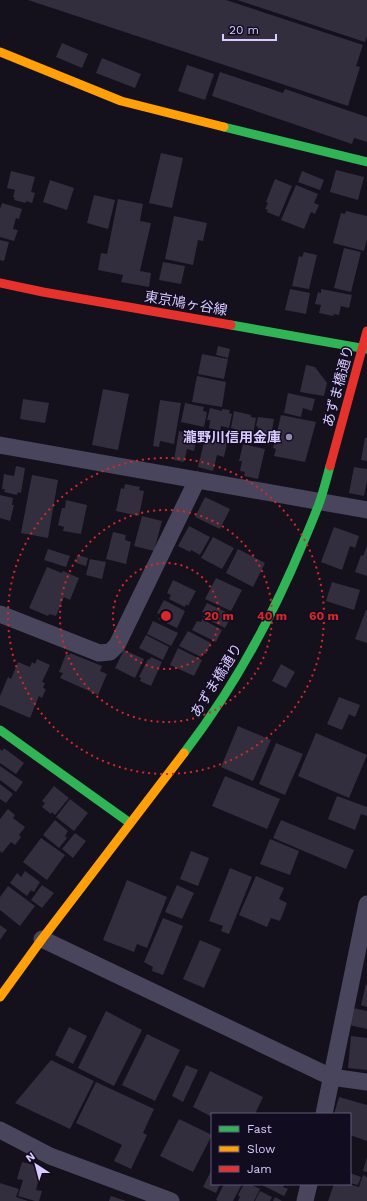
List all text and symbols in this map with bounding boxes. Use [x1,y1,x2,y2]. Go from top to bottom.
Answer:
scale bar [223,16,276,42]
text: 20 m [229,23,259,37]
street label: 東京鳩ヶ谷線 [143,288,229,318]
street label: あずま橋通り [319,343,357,429]
place label: 瀧野川信用金庫 [183,429,281,445]
marker: 瀧野川信用金庫 [284,432,294,442]
centre of rings [159,609,173,623]
text: 20 m [204,609,234,623]
text: 40 m [257,609,287,623]
text: 60 m [309,609,339,623]
street label: あずま橋通り [187,640,245,720]
legend [211,1113,351,1185]
text: Fast [247,1122,272,1136]
text: Slow [247,1142,275,1156]
north arrow [16,1145,56,1185]
text: N [23,1150,38,1165]
text: Jam [247,1162,272,1176]

